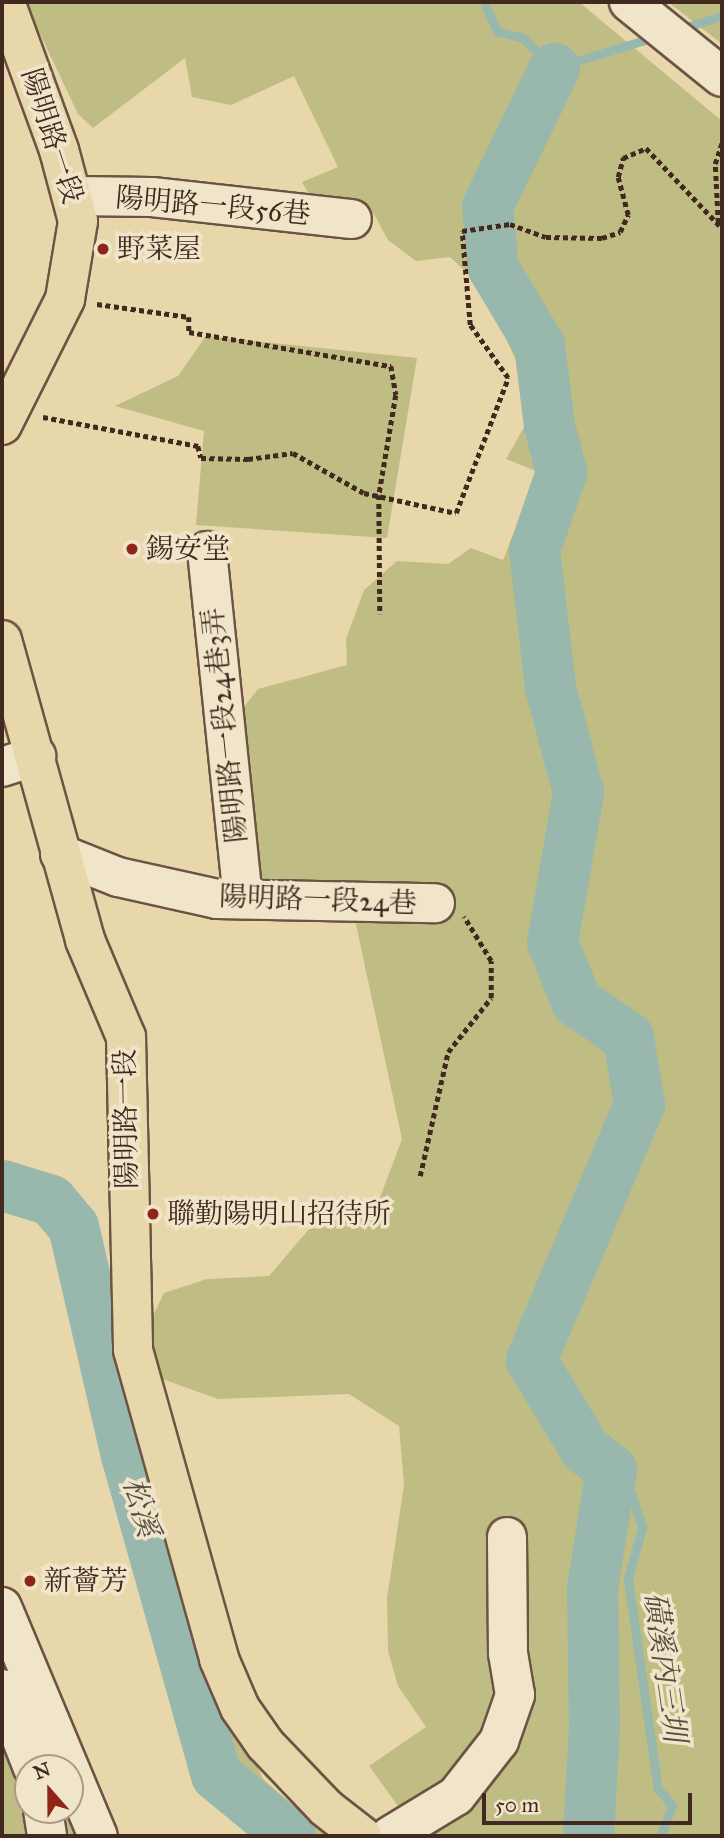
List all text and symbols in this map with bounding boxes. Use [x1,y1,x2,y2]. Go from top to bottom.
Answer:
street label: 陽明路一段 [14,64,90,208]
street label: 陽明路一段56巷 [114,181,312,231]
place label: 野菜屋 [117,232,201,266]
marker: 野菜屋 [95,241,111,257]
place label: 錫安堂 [146,532,230,566]
marker: 錫安堂 [124,541,140,557]
street label: 陽明路一段24巷3弄 [196,606,254,844]
street label: 陽明路一段24巷 [219,880,417,920]
street label: 陽明路一段 [108,1049,144,1189]
place label: 聯勤陽明山招待所 [167,1197,391,1231]
marker: 聯勤陽明山招待所 [145,1206,161,1222]
water label: 松溪 [115,1473,167,1541]
place label: 新薈芳 [44,1564,128,1598]
marker: 新薈芳 [22,1573,38,1589]
water label: 磺溪內三圳 [637,1590,693,1744]
north arrow [14,1754,84,1824]
text: N [30,1757,54,1784]
scale bar [486,1778,696,1822]
text: 50 m [495,1792,539,1818]

